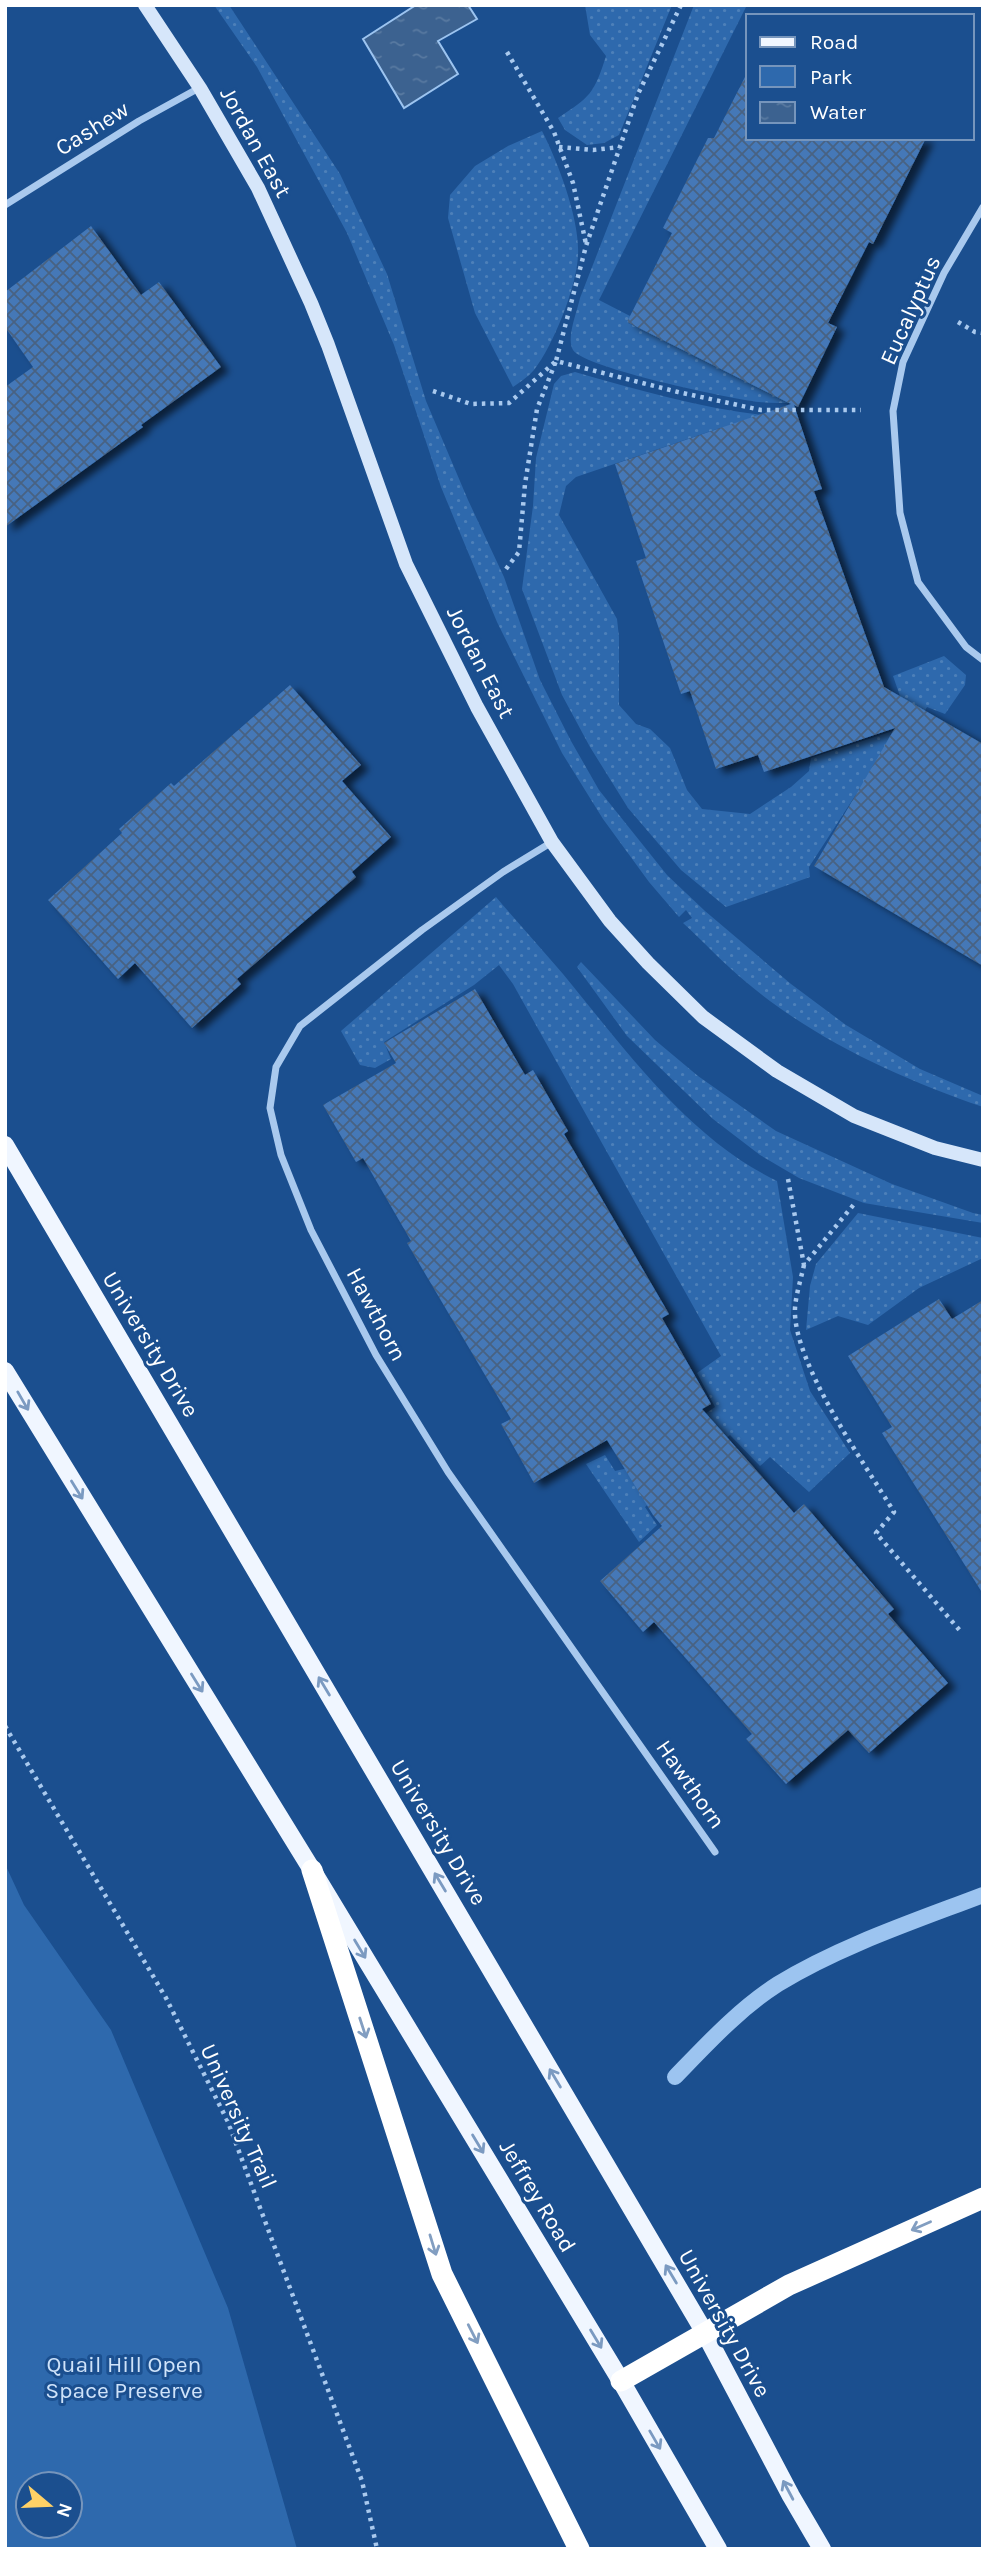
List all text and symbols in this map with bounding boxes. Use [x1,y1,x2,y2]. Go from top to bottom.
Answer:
legend [746,14,974,140]
text: Road [810,30,858,54]
text: Park [810,65,853,89]
street label: Jordan East [214,82,297,202]
street label: Cashew [51,95,134,161]
text: Water [810,100,866,124]
street label: Eucalyptus [874,251,947,369]
street label: Jordan East [441,602,520,723]
street label: Hawthorn [341,1263,412,1366]
street label: University Drive [97,1267,205,1422]
one-way arrow [17,1390,30,1411]
one-way arrow [70,1479,84,1499]
one-way arrow [190,1672,204,1692]
one-way arrow [317,1677,331,1697]
street label: Hawthorn [650,1735,731,1834]
street label: University Drive [385,1755,493,1910]
one-way arrow [432,1873,446,1893]
one-way arrow [354,1939,368,1959]
one-way arrow [358,2017,371,2039]
street label: University Trail [195,2040,282,2193]
one-way arrow [548,2069,562,2089]
one-way arrow [471,2134,485,2154]
street label: Jeffrey Road [494,2135,582,2257]
one-way arrow [910,2220,932,2233]
one-way arrow [428,2233,440,2255]
street label: University Drive [673,2245,776,2402]
one-way arrow [663,2265,677,2285]
one-way arrow [466,2324,480,2344]
one-way arrow [589,2328,603,2348]
park label: Quail Hill Open Space Preserve [45,2351,203,2404]
one-way arrow [648,2429,662,2449]
north arrow [14,2470,84,2540]
one-way arrow [780,2480,794,2501]
text: N [52,2500,77,2520]

